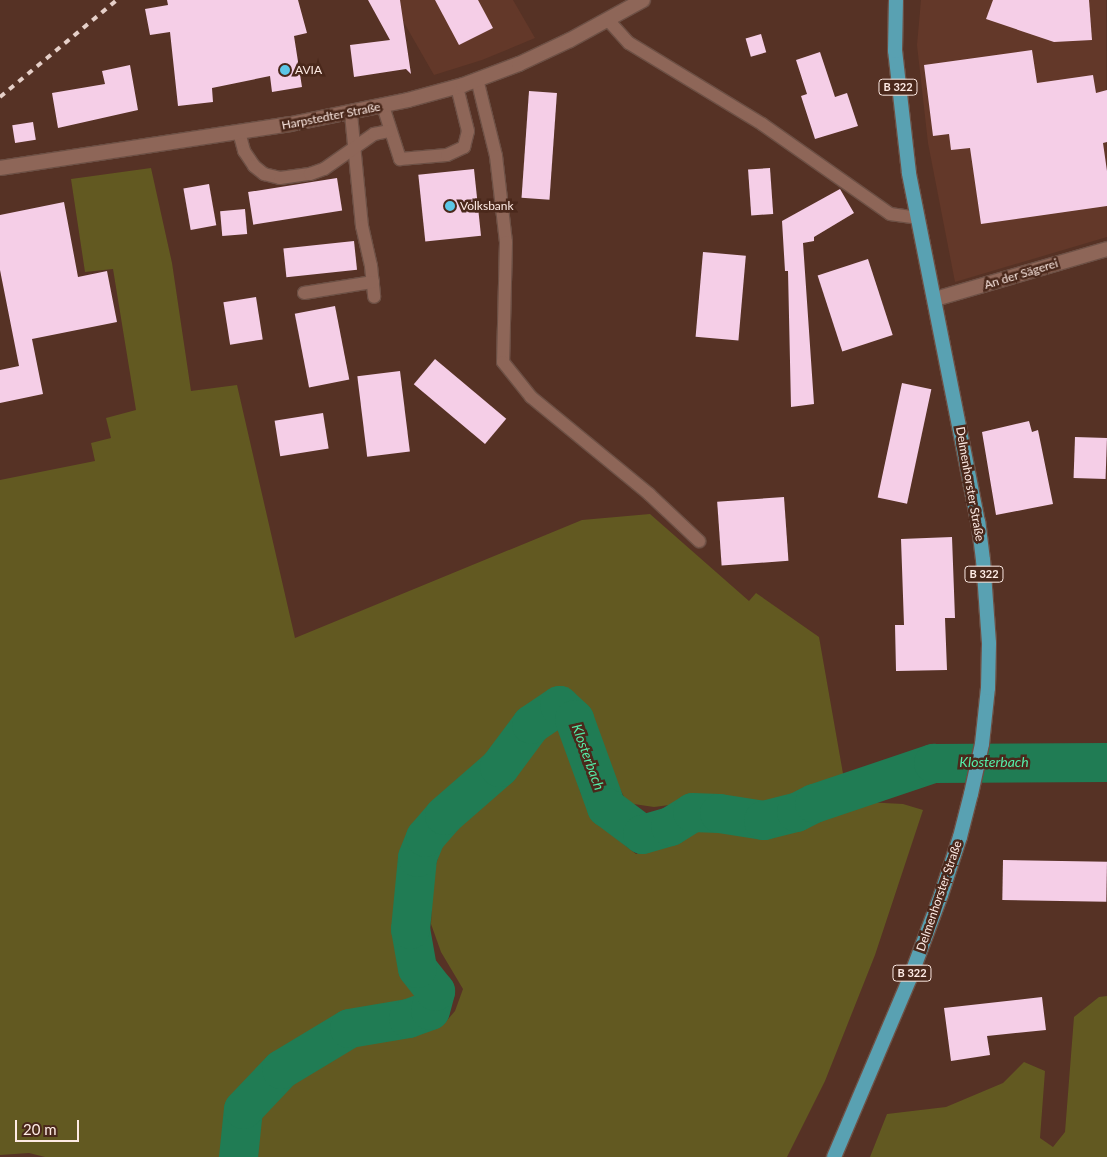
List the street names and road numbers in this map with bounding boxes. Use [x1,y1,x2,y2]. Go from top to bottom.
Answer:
road number: B 322 [878,78,918,95]
street label: Harpstedter Straße [280,99,382,133]
street label: An der Sägerei [982,256,1060,292]
street label: Delmenhorster Straße [953,426,987,542]
road number: B 322 [964,566,1004,582]
street label: Delmenhorster Straße [913,839,965,953]
road number: B 322 [892,964,932,981]

